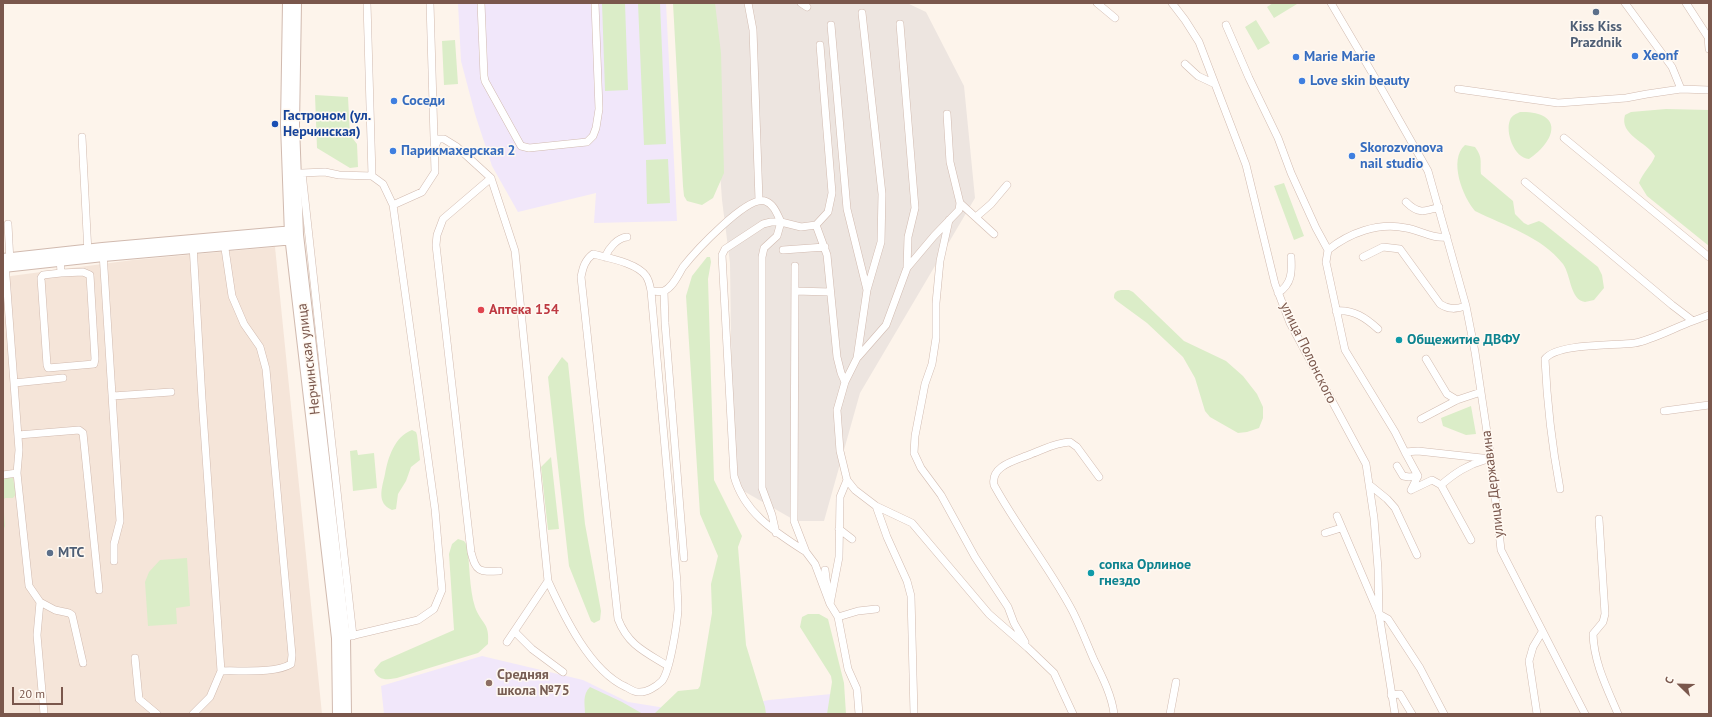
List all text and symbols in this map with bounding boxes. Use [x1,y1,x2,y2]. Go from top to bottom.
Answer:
marker: Kiss Kiss Prazdnik [1591,7,1601,17]
place label: Kiss Kiss Prazdnik [1570,19,1622,52]
place label: Xeonf [1643,48,1678,64]
place label: Marie Marie [1304,49,1375,65]
marker: Xeonf [1630,51,1640,61]
marker: Marie Marie [1291,52,1301,62]
place label: Love skin beauty [1310,73,1409,89]
marker: Love skin beauty [1297,76,1307,86]
place label: Соседи [402,93,445,109]
marker: Соседи [389,96,399,106]
place label: Гастроном (ул. Нерчинская) [283,108,371,140]
marker: Гастроном (ул. Нерчинская) [270,119,280,129]
place label: Skorozvonova nail studio [1360,140,1443,172]
place label: Парикмахерская 2 [401,143,515,159]
marker: Парикмахерская 2 [388,146,398,156]
marker: Skorozvonova nail studio [1347,151,1357,161]
street label: улица Полонского [1276,299,1340,407]
street label: Нерчинская улица [294,302,324,416]
place label: Аптека 154 [489,302,559,318]
marker: Аптека 154 [476,305,486,315]
place label: Общежитие ДВФУ [1407,332,1520,348]
marker: Общежитие ДВФУ [1394,335,1404,345]
street label: улица Державина [1478,429,1508,539]
place label: МТС [58,545,84,561]
marker: МТС [45,548,55,558]
place label: сопка Орлиное гнездо [1099,557,1191,590]
marker: сопка Орлиное гнездо [1086,568,1096,578]
north arrow [1660,665,1700,705]
place label: Средняя школа №75 [497,667,570,700]
text: С [1661,675,1677,686]
marker: Средняя школа №75 [484,678,494,688]
scale bar [14,679,65,705]
text: 20 m [19,686,45,701]

